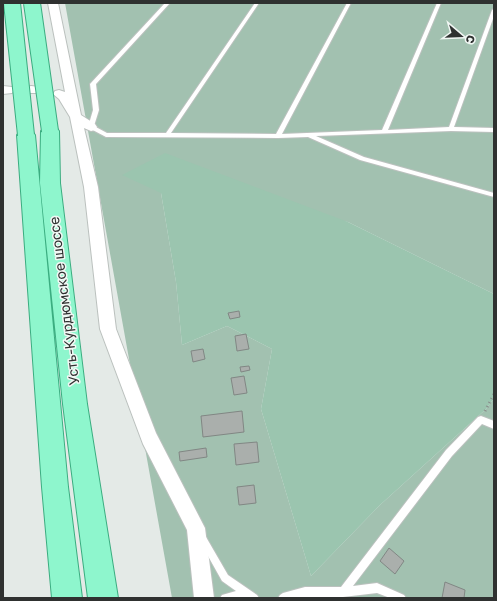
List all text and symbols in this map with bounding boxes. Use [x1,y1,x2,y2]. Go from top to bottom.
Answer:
north arrow [441,16,481,56]
text: С [463,34,478,45]
street label: Усть-Курдюмское шоссе [45,216,82,386]

